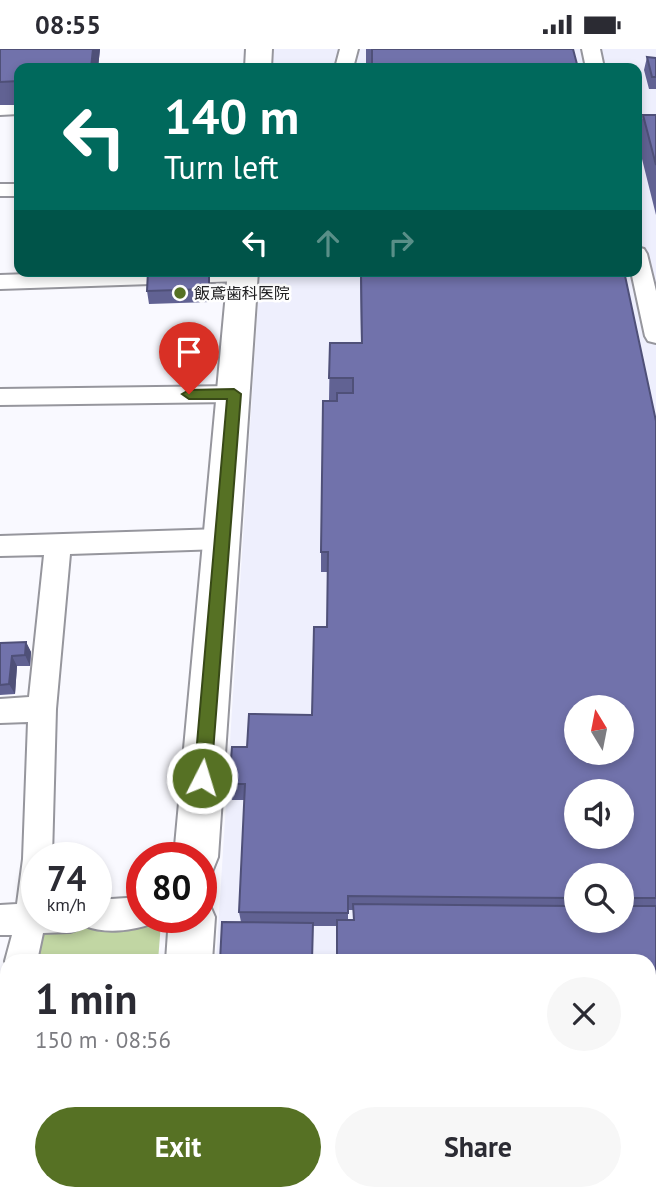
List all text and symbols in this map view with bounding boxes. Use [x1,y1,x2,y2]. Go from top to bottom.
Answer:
text: 08:55 [35,8,101,41]
text: 140 m [164,84,299,148]
icon: left [49,91,140,182]
text: Turn left [164,146,279,188]
icon: left [236,224,274,262]
icon: ahead [309,224,347,262]
icon: right [382,224,420,262]
place label: 飯鳶歯科医院 [194,283,290,303]
marker: 飯鳶歯科医院 [172,285,188,301]
pin [159,322,219,394]
icon: arrive [170,333,208,371]
north arrow [564,695,634,765]
map controls [564,695,634,933]
position arrow [165,741,239,815]
button: sound [564,779,634,849]
speed limit sign: 80 [126,842,217,933]
text: 74 [47,855,86,901]
button: search [564,863,634,933]
text: km/h [47,893,86,916]
text: 1 min [35,971,137,1026]
button: close [547,977,621,1051]
text: 150 m · 08:56 [35,1025,171,1054]
button: Exit [35,1107,321,1187]
button: Share [335,1107,621,1187]

